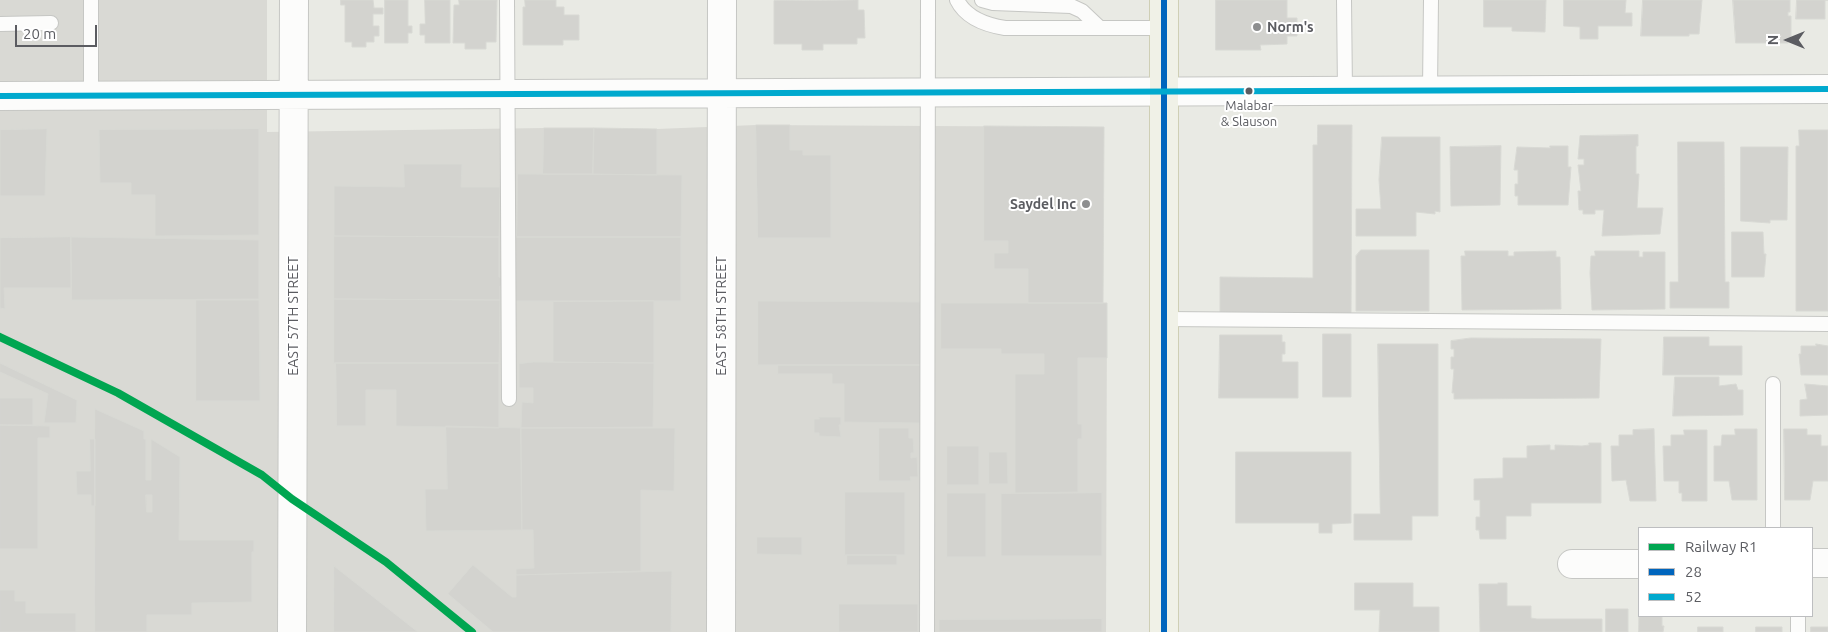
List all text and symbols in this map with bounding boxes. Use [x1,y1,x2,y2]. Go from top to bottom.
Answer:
scale bar [18,15,100,47]
north arrow [1763,15,1813,65]
place label: Norm's [1267,19,1314,35]
marker: Norm's [1251,21,1263,33]
text: 20 m [23,25,56,42]
text: N [1765,35,1781,45]
marker: Malabar & Slauson [1244,86,1254,96]
place label: Malabar & Slauson [1221,98,1277,129]
place label: Saydel Inc [1010,196,1076,212]
marker: Saydel Inc [1080,198,1092,210]
street label: EAST 57TH STREET [285,256,301,376]
street label: EAST 58TH STREET [713,256,729,376]
legend [1638,527,1813,617]
text: Railway R1 [1685,538,1757,555]
text: 28 [1685,563,1702,580]
text: 52 [1685,588,1702,605]

